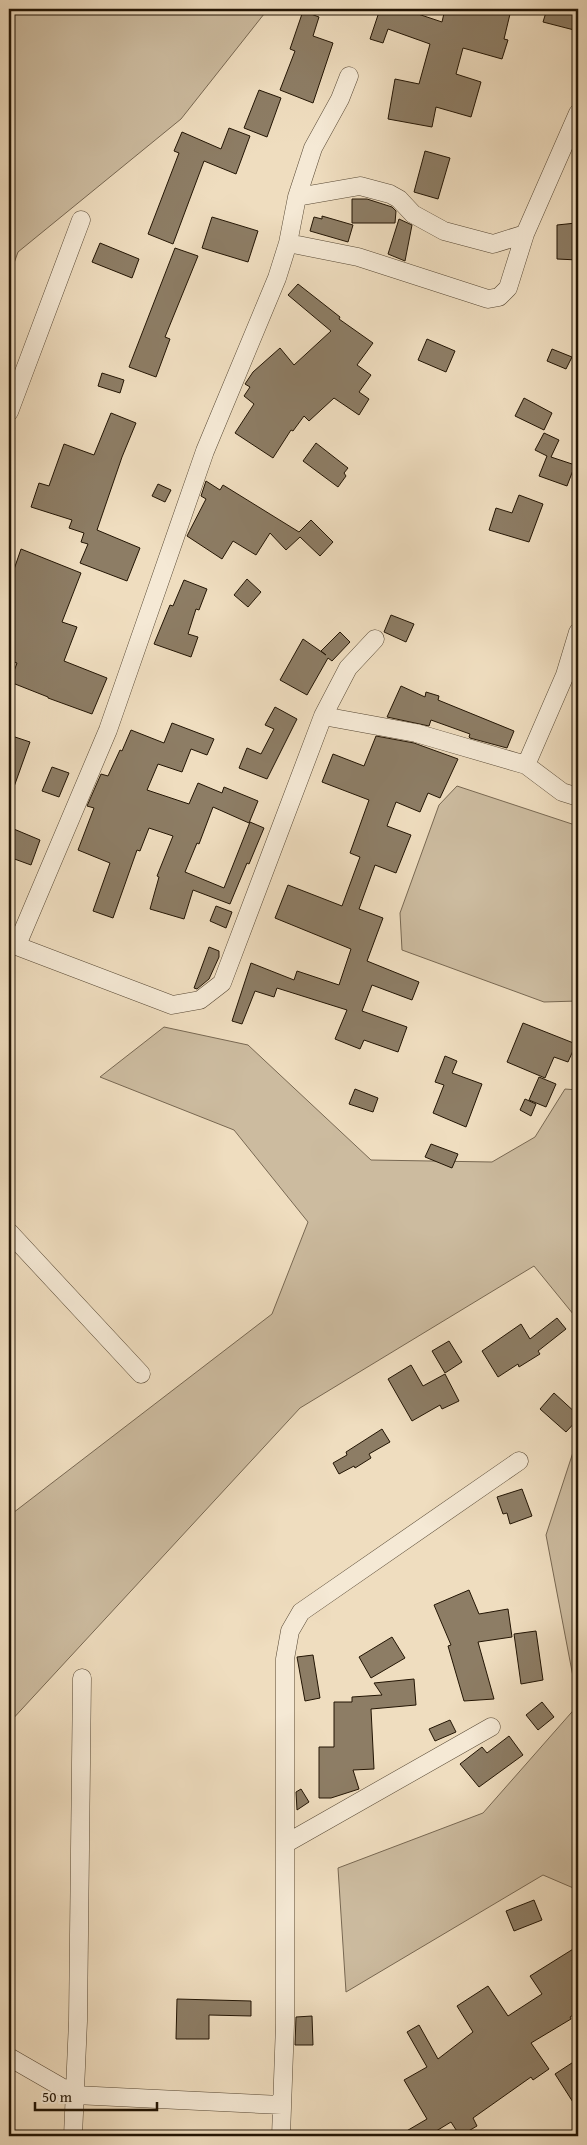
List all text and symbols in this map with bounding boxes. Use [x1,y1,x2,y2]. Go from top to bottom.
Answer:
scale bar [35,2080,158,2112]
text: 50 m [42,2086,73,2107]

